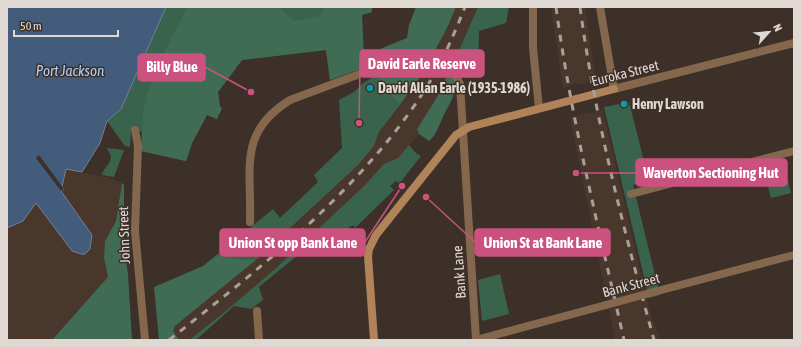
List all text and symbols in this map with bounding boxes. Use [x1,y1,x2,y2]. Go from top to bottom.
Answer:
scale bar [14,12,118,38]
north arrow [749,12,789,52]
text: 50 m [20,19,42,33]
text: N [771,22,785,33]
callout: David Earle Reserve [360,50,484,77]
callout: Billy Blue [138,54,205,81]
text: David Earle Reserve [368,55,476,72]
street label: Euroka Street [590,57,660,89]
text: Billy Blue [146,58,198,75]
water label: Port Jackson [36,62,104,79]
place label: David Allan Earle (1935-1986) [378,80,530,96]
marker: David Allan Earle (1935-1986) [365,83,375,93]
place label: Henry Lawson [632,96,704,112]
marker: Henry Lawson [619,99,629,109]
callout: Waverton Sectioning Hut [636,159,787,186]
text: Waverton Sectioning Hut [642,164,779,181]
street label: John Street [115,206,133,264]
callout: Union St opp Bank Lane [220,229,365,256]
callout: Union St at Bank Lane [475,229,610,256]
text: Union St opp Bank Lane [229,234,358,251]
text: Union St at Bank Lane [484,234,603,251]
street label: Bank Lane [449,245,469,299]
street label: Bank Street [601,270,661,300]

